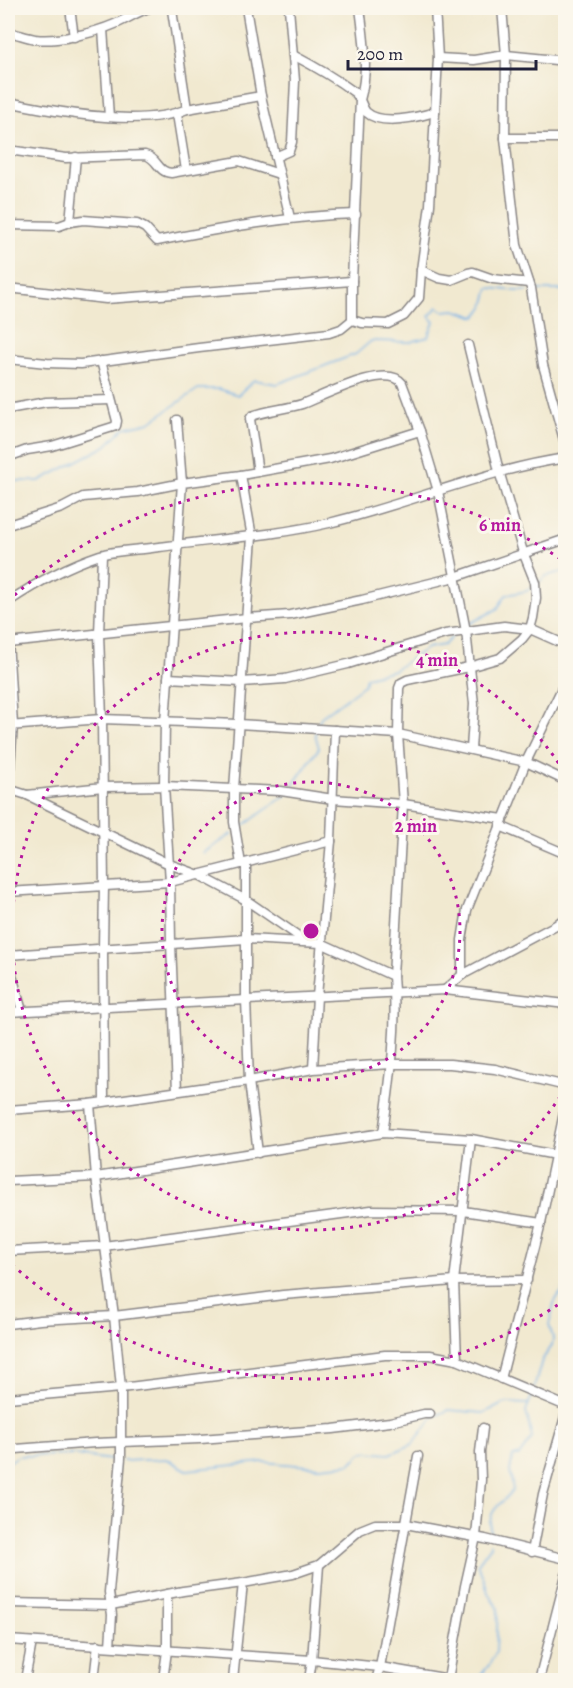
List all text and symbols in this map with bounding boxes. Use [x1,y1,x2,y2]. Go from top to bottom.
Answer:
scale bar [348,33,536,71]
text: 200 m [357,42,403,66]
text: 6 min [479,513,521,537]
text: 4 min [416,648,458,672]
text: 2 min [395,814,437,838]
centre of rings [301,921,321,941]

